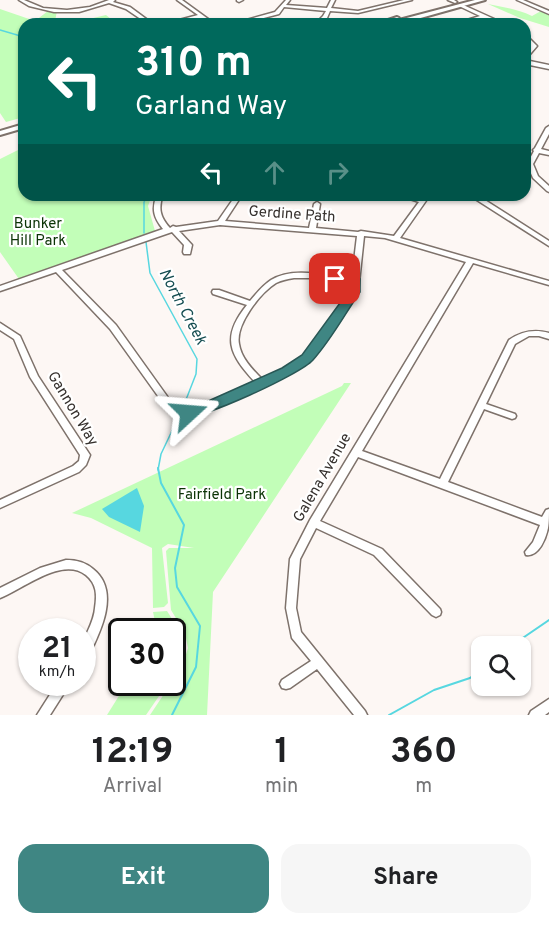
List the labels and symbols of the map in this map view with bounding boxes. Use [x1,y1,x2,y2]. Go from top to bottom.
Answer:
street label: Gerdine Path [248,202,336,228]
park label: Bunker Hill Park [10,215,66,251]
pin [309,253,360,304]
water label: North Creek [154,265,211,349]
street label: Gannon Way [42,368,102,450]
position arrow [157,381,221,445]
street label: Galena Avenue [290,430,356,526]
park label: Fairfield Park [178,486,266,505]
speed limit sign: 30 [108,618,186,696]

